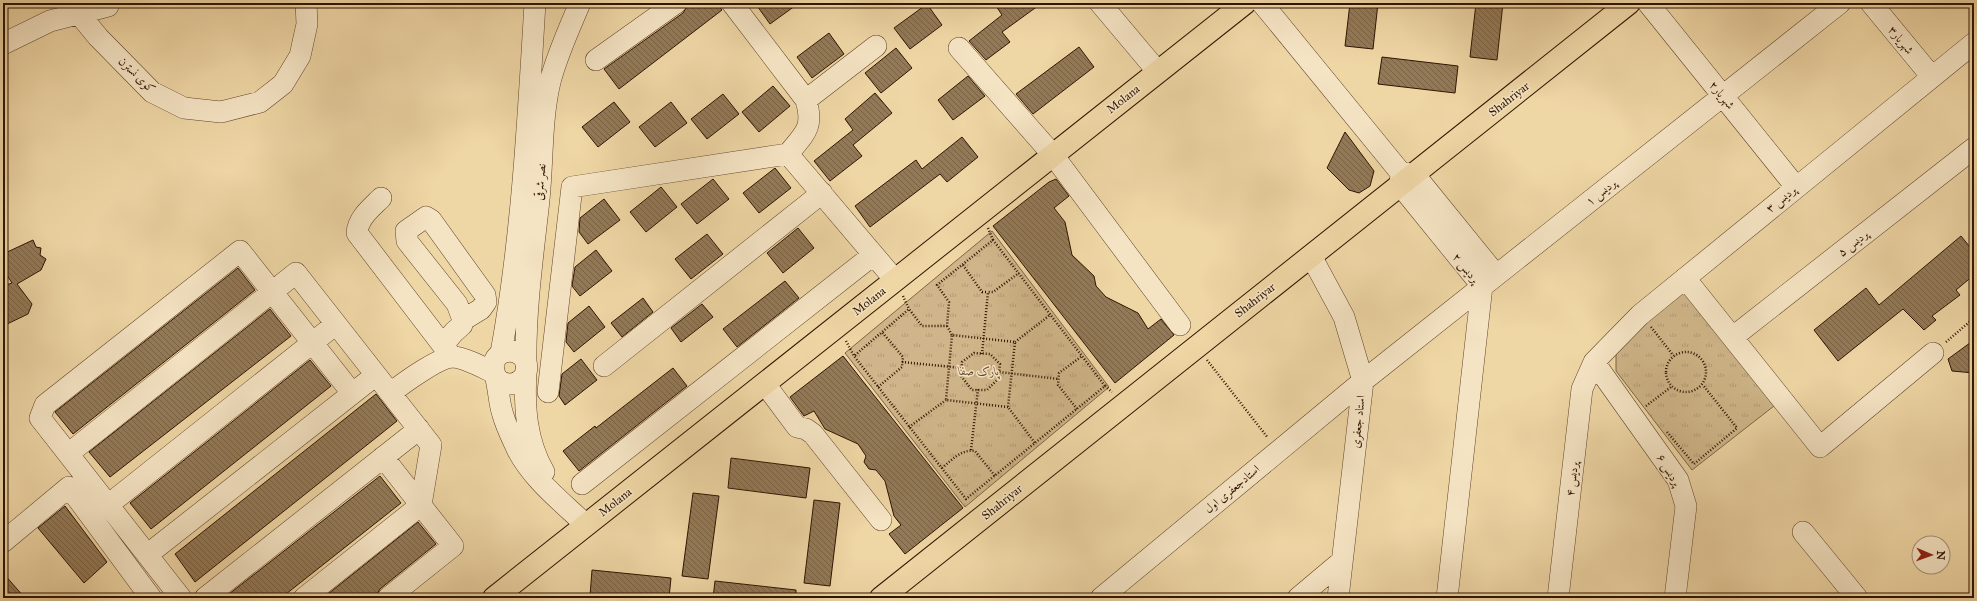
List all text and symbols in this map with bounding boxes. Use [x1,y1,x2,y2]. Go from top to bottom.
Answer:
street label: شهریار۳ [1885,23,1917,57]
street label: کوی نسترن [115,54,158,97]
street label: Shahriyar [1486,78,1533,119]
street label: شهریار۲ [1706,78,1738,112]
street label: Molana [1104,81,1143,116]
street label: نصر شرقی [531,163,550,201]
street label: پردیس ۱ [1583,175,1622,210]
street label: پردیس ۳ [1763,181,1802,217]
street label: پردیس ۵ [1835,226,1874,261]
street label: پردیس ۲ [1448,250,1484,289]
street label: Shahriyar [1232,279,1279,320]
street label: Molana [850,283,889,318]
park label: پارک صفا [958,364,1001,380]
street label: استاد جعفری [1348,394,1369,449]
street label: پردیس ۶ [1652,451,1685,491]
street label: پردیس ۴ [1563,459,1583,497]
street label: استادجعفری اول [1202,462,1263,517]
street label: Shahriyar [979,481,1025,523]
street label: Molana [596,484,635,519]
north arrow [1911,535,1951,575]
text: N [1934,550,1947,561]

